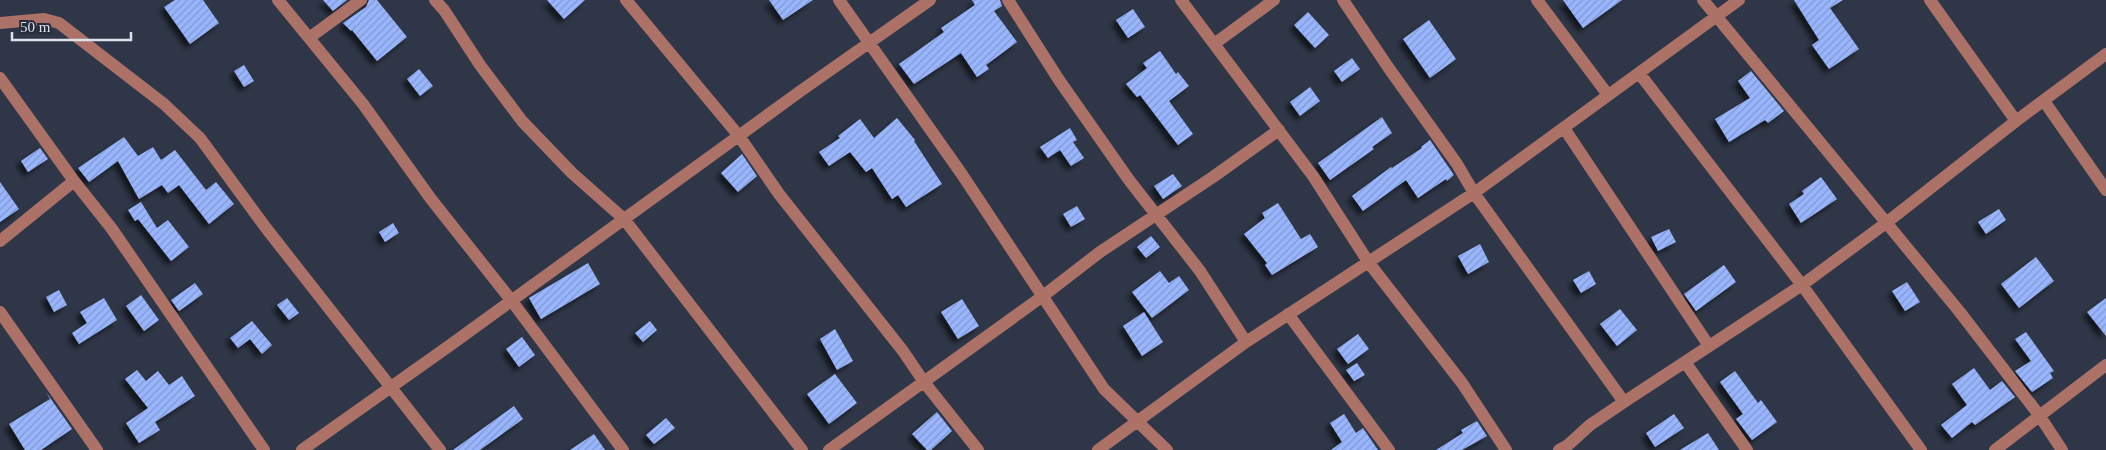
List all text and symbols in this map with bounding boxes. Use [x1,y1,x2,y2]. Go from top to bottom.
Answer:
scale bar [12,10,131,42]
text: 50 m [20,19,51,35]

